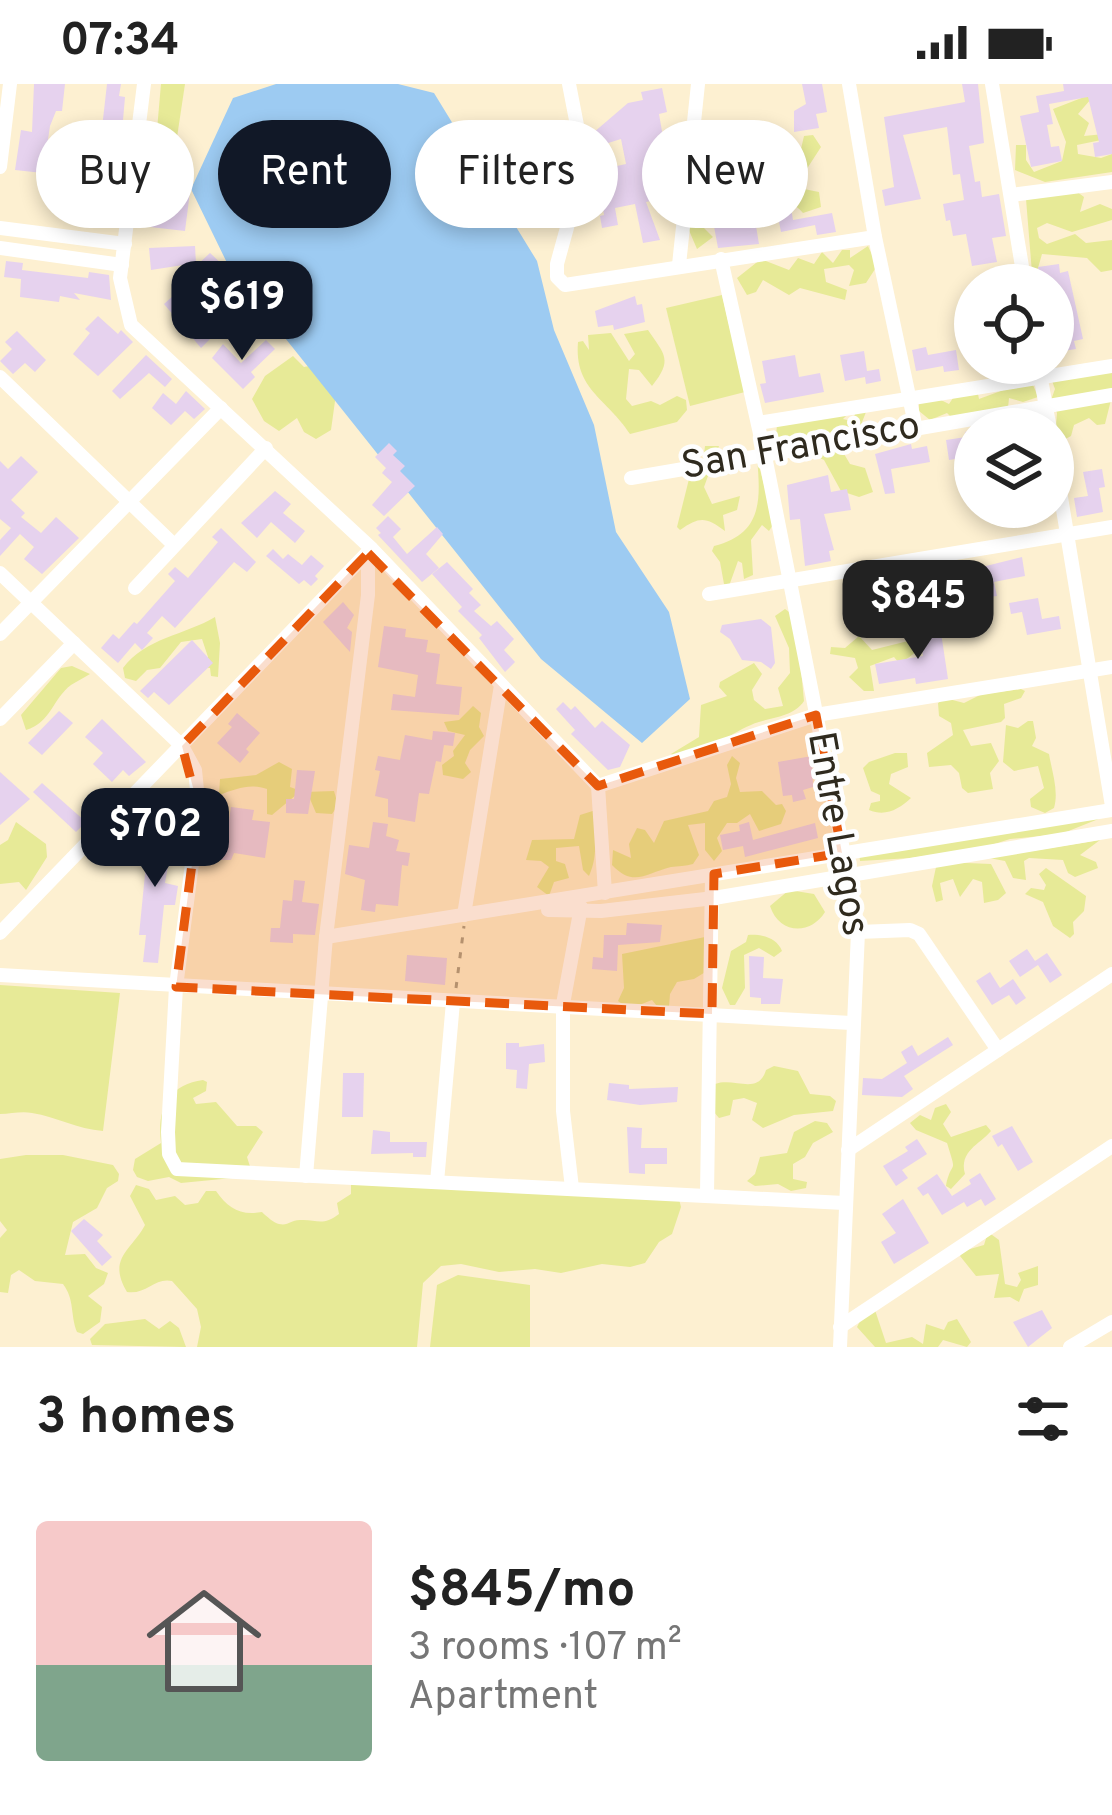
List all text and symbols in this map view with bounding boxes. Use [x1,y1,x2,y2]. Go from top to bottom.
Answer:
text: 07:34 [60,14,180,71]
chip: Buy [36,120,194,228]
chip: Rent [218,120,391,228]
chip: Filters [415,120,618,228]
chip: New [642,120,808,228]
pin: $619 [171,261,313,363]
map controls [954,264,1074,528]
button: locate [954,264,1074,384]
text: $619 [198,275,286,324]
street label: San Francisco [678,403,924,493]
button: layers [954,408,1074,528]
pin: $845 [847,560,989,662]
text: $845 [870,574,966,623]
street label: Entre Lagos [794,728,878,940]
pin: $702 [84,788,226,890]
text: $702 [108,802,202,851]
icon: filters [1010,1386,1076,1452]
text: 3 homes [36,1387,236,1452]
text: $845/mo [408,1560,635,1625]
icon: home [132,1569,276,1713]
text: 3 rooms · 107 m² [408,1625,682,1674]
text: Apartment [408,1674,598,1723]

